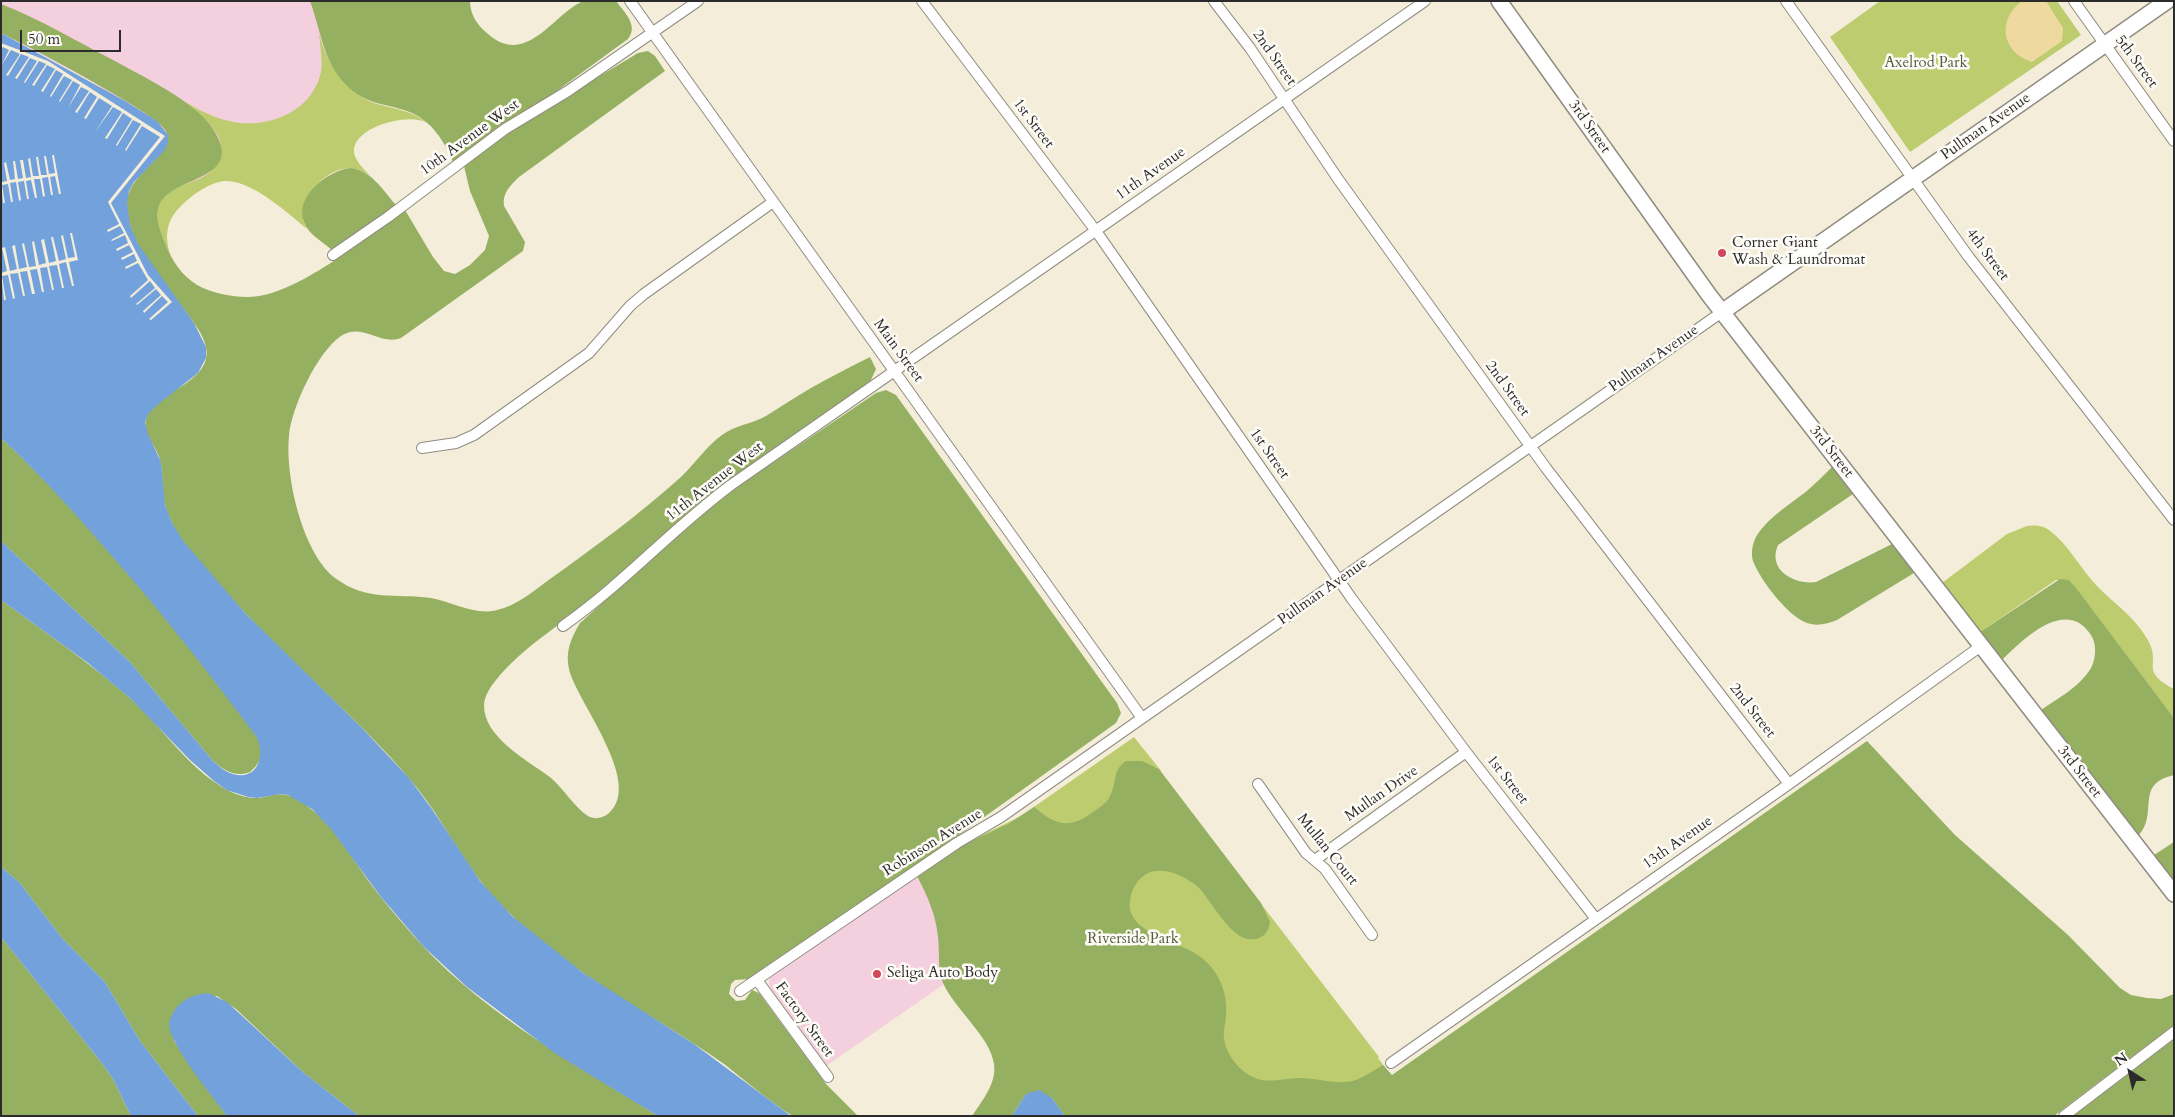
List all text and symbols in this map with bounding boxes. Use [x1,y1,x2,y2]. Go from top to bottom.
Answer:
scale bar [22,20,124,52]
street label: 2nd Street [1248,26,1300,90]
text: 50 m [28,29,60,49]
street label: 5th Street [2111,32,2161,92]
park label: Axelrod Park [1884,55,1968,73]
street label: Pullman Avenue [1938,89,2034,165]
street label: 10th Avenue West [417,96,523,180]
street label: 1st Street [1008,96,1058,152]
street label: 3rd Street [1564,97,1614,157]
street label: 11th Avenue [1113,143,1189,205]
street label: 4th Street [1962,225,2012,285]
place label: Corner Giant Wash & Laundromat [1732,235,1865,270]
marker: Corner Giant Wash & Laundromat [1716,247,1728,259]
street label: Main Street [869,316,927,386]
street label: Pullman Avenue [1606,321,1702,397]
street label: 2nd Street [1481,358,1533,420]
street label: 3rd Street [1805,422,1857,482]
street label: 1st Street [1245,425,1293,483]
street label: 11th Avenue West [663,439,767,525]
street label: Pullman Avenue [1275,554,1371,630]
street label: 2nd Street [1725,680,1779,742]
street label: 3rd Street [2053,742,2105,802]
street label: 1st Street [1482,752,1532,808]
street label: Mullan Drive [1342,762,1422,826]
street label: Robinson Avenue [880,805,986,881]
street label: Mullan Court [1293,811,1361,889]
street label: 13th Avenue [1640,812,1716,874]
park label: Riverside Park [1087,931,1179,949]
place label: Seliga Auto Body [887,965,998,983]
marker: Seliga Auto Body [871,968,883,980]
street label: Factory Street [771,979,837,1061]
north arrow [2105,1047,2155,1097]
text: N [2111,1048,2132,1071]

